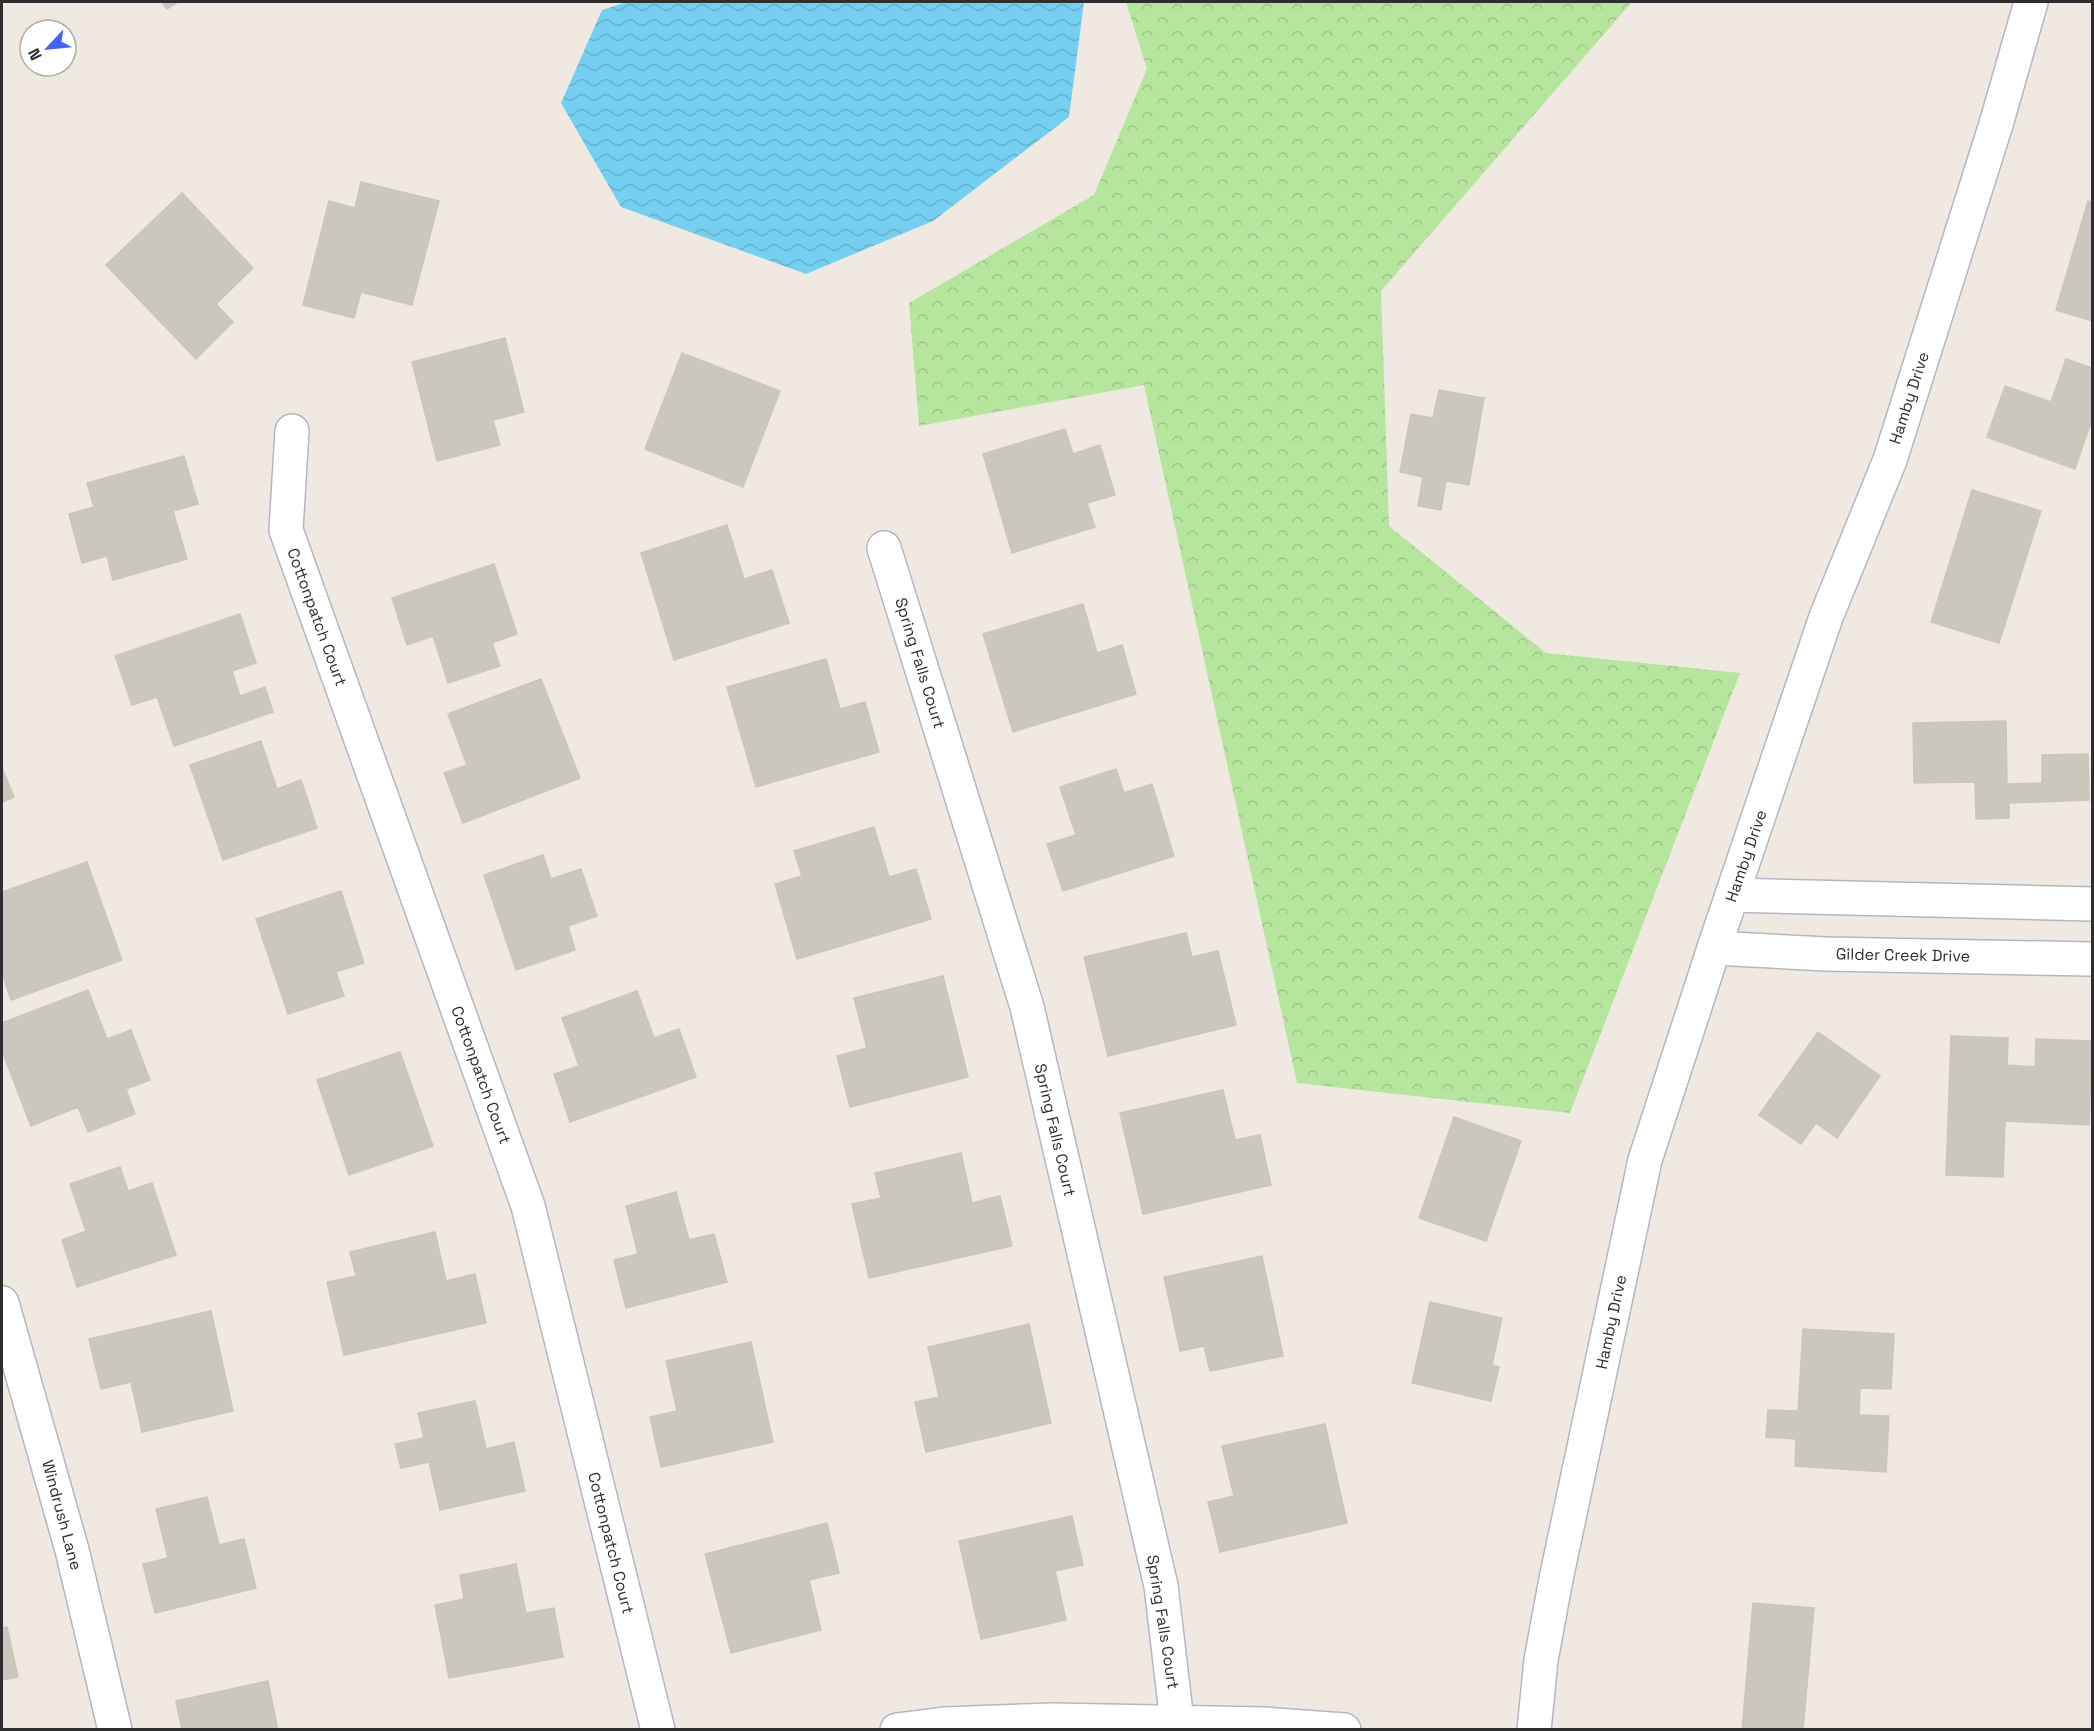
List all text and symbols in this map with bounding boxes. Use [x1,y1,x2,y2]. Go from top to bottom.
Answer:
north arrow [18,18,78,78]
text: N [23,45,47,64]
street label: Hamby Drive [1884,349,1934,447]
street label: Cottonpatch Court [282,545,352,689]
street label: Spring Falls Court [890,595,950,731]
street label: Hamby Drive [1720,807,1772,905]
street label: Gilder Creek Drive [1836,943,1970,967]
street label: Cottonpatch Court [446,1003,516,1147]
street label: Spring Falls Court [1030,1062,1080,1198]
street label: Hamby Drive [1591,1273,1631,1371]
street label: Windrush Lane [37,1457,87,1573]
street label: Cottonpatch Court [583,1470,639,1616]
street label: Spring Falls Court [1142,1553,1184,1691]

